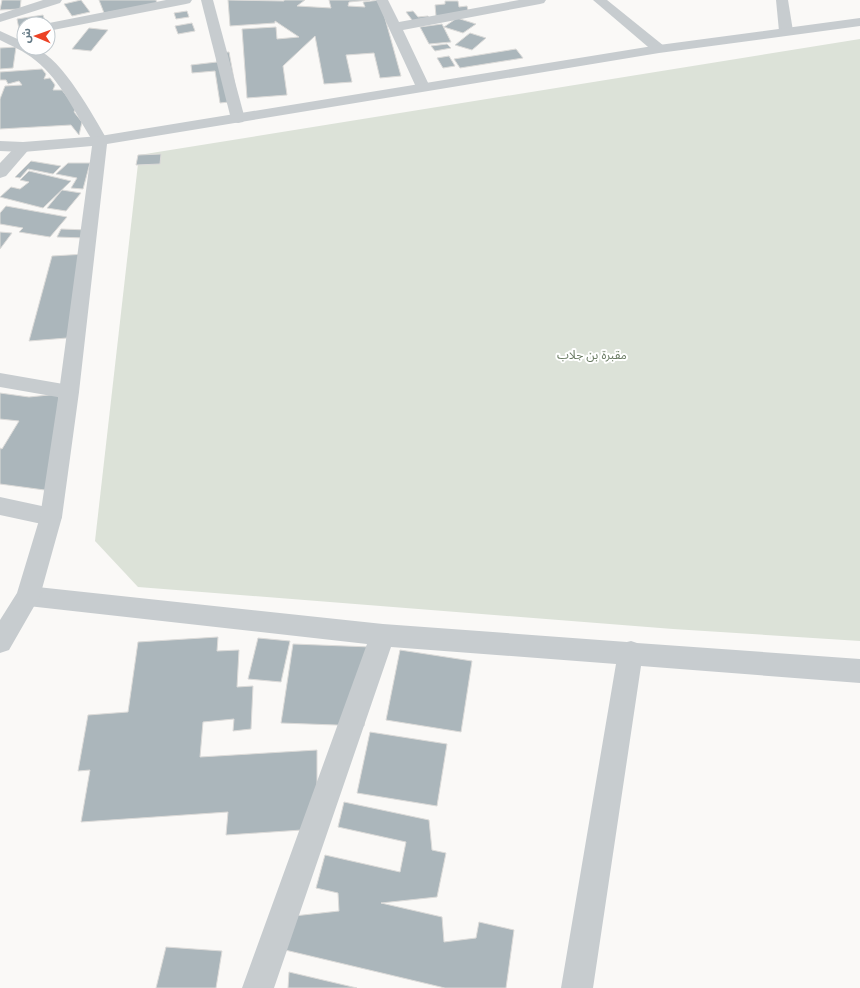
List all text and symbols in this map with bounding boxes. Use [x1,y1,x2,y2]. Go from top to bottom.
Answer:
north arrow [16,16,56,56]
text: ش [19,28,33,43]
park label: مقبرة بن جلاب [557,347,627,362]

